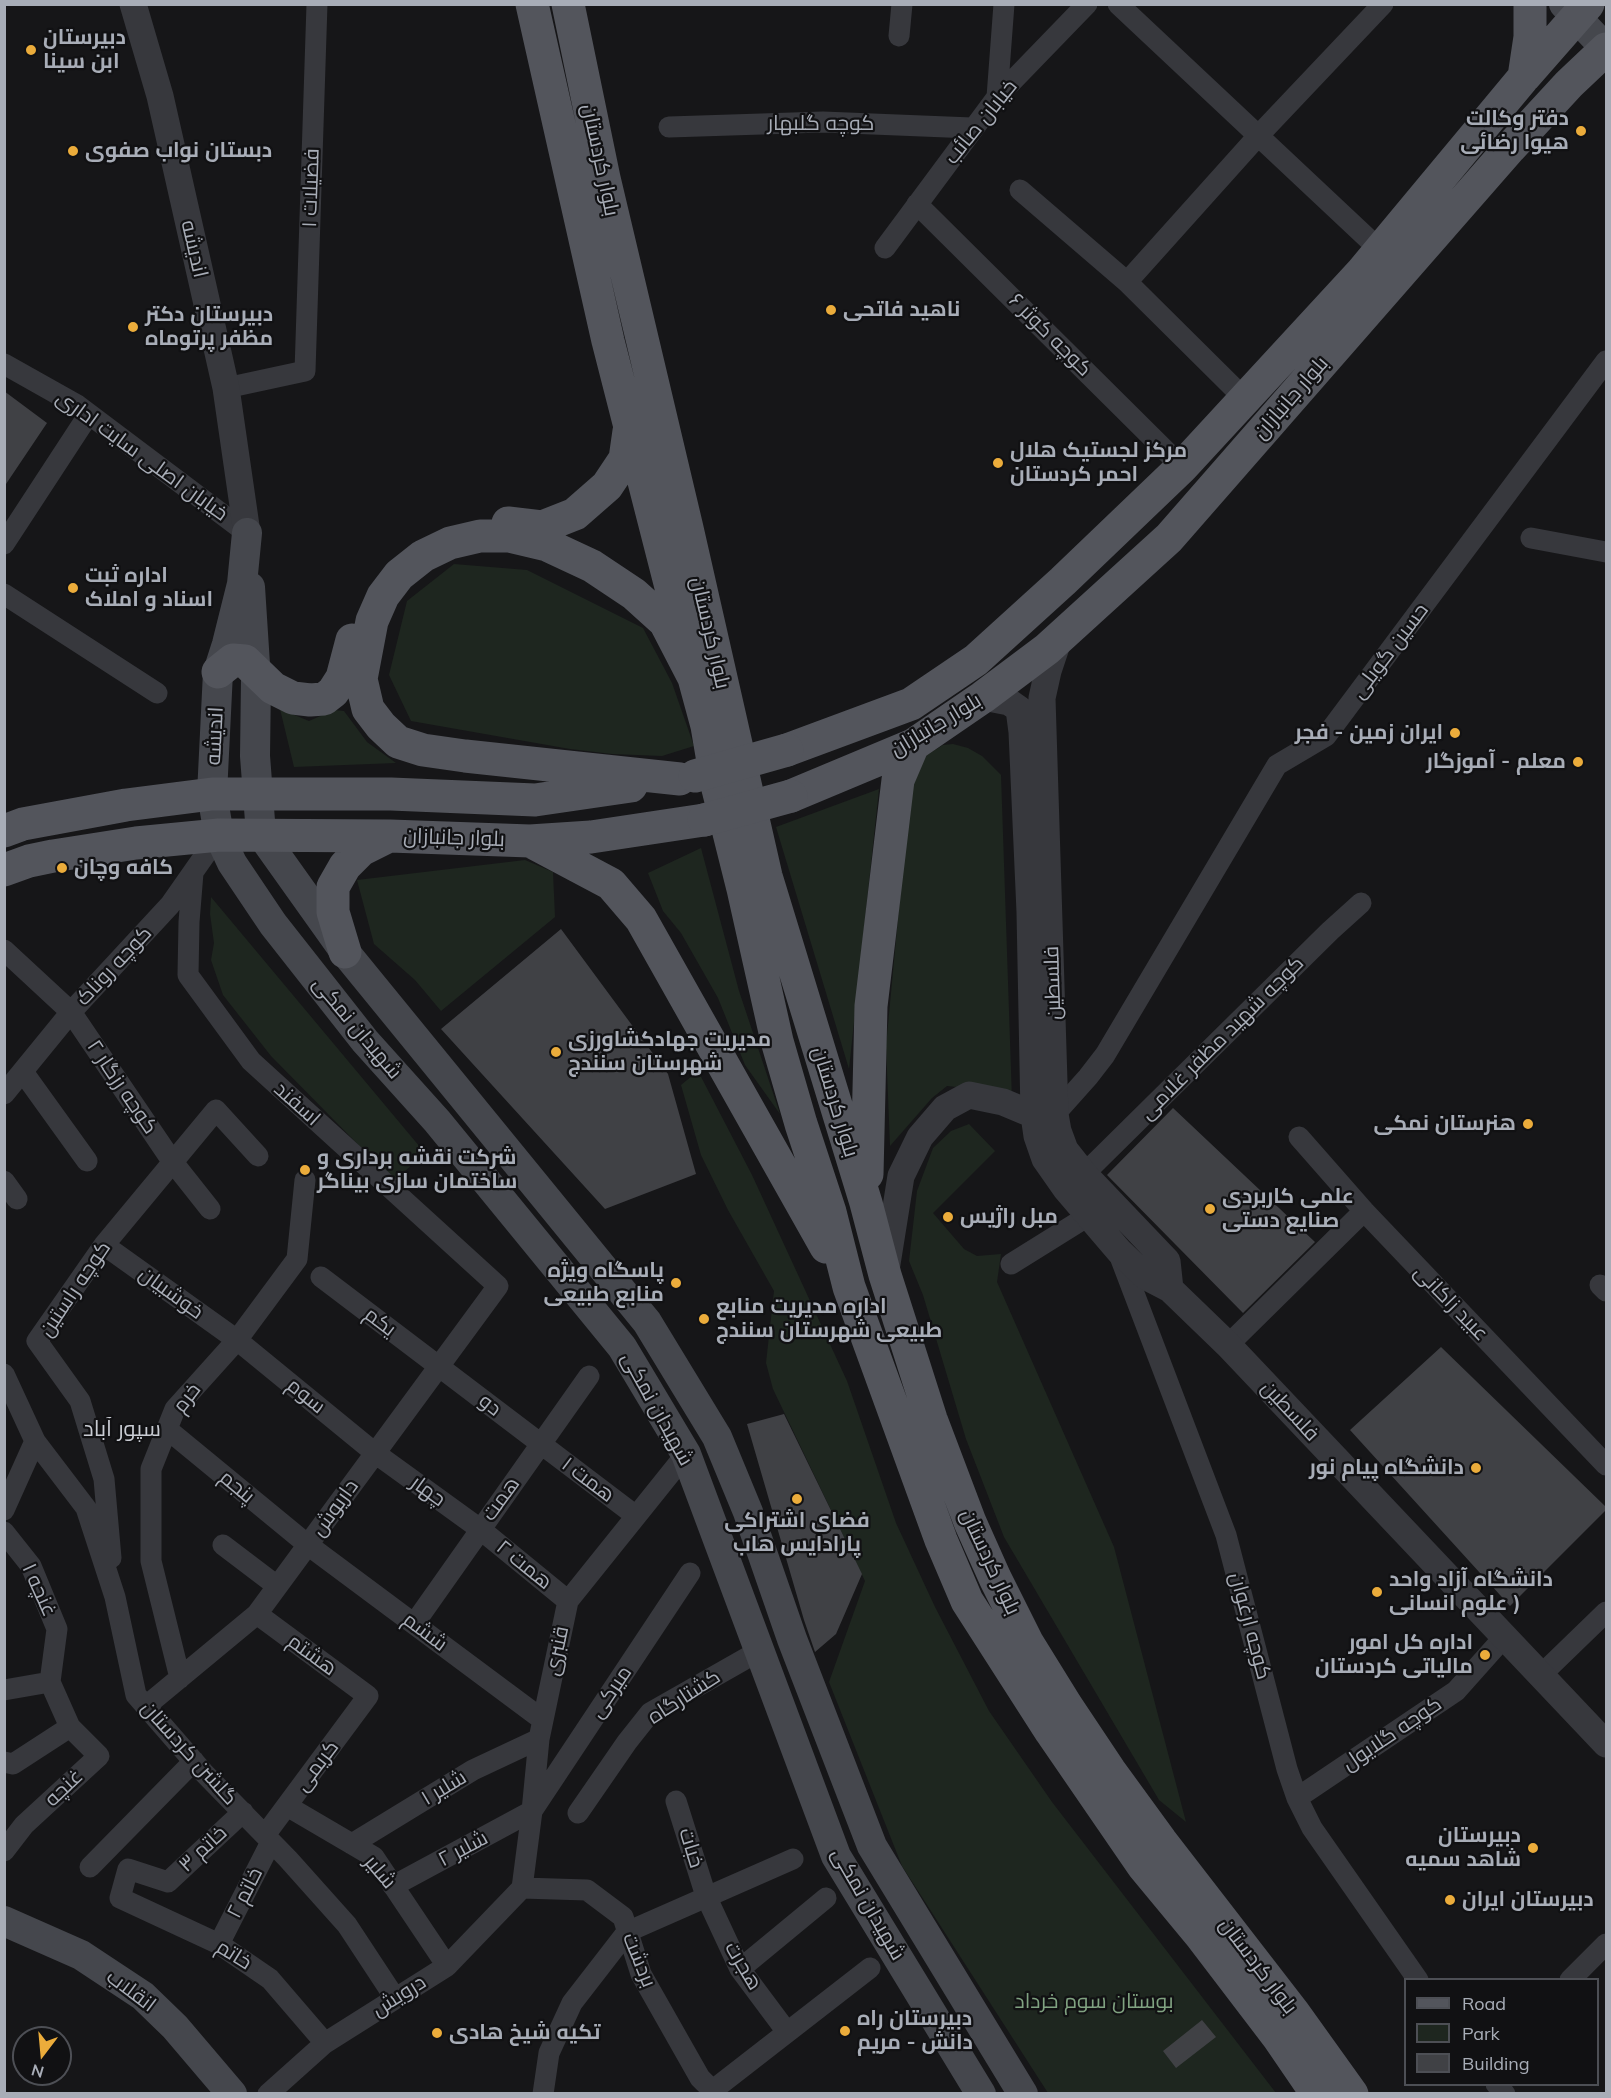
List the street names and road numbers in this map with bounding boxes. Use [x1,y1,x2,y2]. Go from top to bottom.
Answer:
street label: خیابان صائب [939,75,1023,169]
street label: بلوار کردستان [576,102,624,218]
street label: کوچه گلبهار [768,111,874,137]
street label: فضیلات ۱ [297,148,325,228]
street label: اندیشه [175,218,213,280]
street label: کوچه کوثر ۶ [1003,288,1097,382]
street label: بلوار جانبازان [1248,351,1334,445]
street label: خیابان اصلی سایت اداری [51,385,233,527]
street label: بلوار کردستان [685,575,735,691]
street label: حسین گویلی [1346,598,1434,704]
street label: بلوار جانبازان [886,688,986,762]
street label: اندیشه [201,706,229,766]
street label: بلوار جانبازان [403,824,505,852]
street label: کوچه روناک [71,921,157,1011]
street label: فلسطین [1039,946,1067,1020]
street label: کوچه شهید مظفر غلامی [1135,951,1309,1125]
street label: شهیدان نمکی [307,972,407,1084]
street label: کوچه رزگار ۲ [81,1035,163,1139]
street label: بلوار کردستان [806,1044,864,1160]
street label: اسفند [269,1077,325,1131]
street label: کوچه راستین [34,1236,116,1342]
street label: عبید زاکانی [1409,1260,1493,1346]
street label: خوشبیان [134,1261,208,1325]
street label: یکم [359,1302,401,1342]
street label: شهیدان نمکی [615,1348,699,1470]
street label: سوم [281,1373,331,1419]
street label: فلسطین [1256,1375,1324,1447]
street label: خرم [167,1378,207,1418]
street label: دو [474,1388,506,1422]
street label: همت ۱ [556,1452,620,1508]
street label: پنجم [214,1465,260,1509]
street label: چهار [406,1470,450,1512]
street label: همت [477,1472,525,1526]
street label: داریوش [306,1475,364,1541]
street label: بلوار کردستان [954,1505,1026,1619]
street label: همت ۲ [491,1535,557,1595]
street label: غنچه ۱ [16,1560,62,1620]
street label: کوچه ارغوان [1224,1570,1276,1682]
street label: ششم [398,1607,452,1657]
street label: قنبری [539,1624,575,1678]
street label: هشتم [282,1629,342,1681]
street label: میرکی [584,1661,638,1723]
street label: کشتارگاه [643,1664,725,1730]
street label: کوچه گلایول [1337,1692,1447,1776]
street label: گلشن کردستان [136,1696,242,1810]
street label: کریمی [290,1735,344,1797]
street label: غنچه [40,1764,88,1812]
street label: شلیر ۱ [417,1765,471,1811]
street label: خاتم ۳ [174,1820,232,1878]
street label: شلیر ۲ [434,1825,492,1873]
street label: خبات [673,1825,709,1871]
street label: شهیدان نمکی [826,1843,910,1965]
street label: شلیر [359,1850,401,1894]
street label: خاتم ۲ [222,1863,268,1923]
street label: بلوار کردستان [1214,1913,1302,2019]
street label: بردشت [617,1929,661,1991]
street label: خاتم [212,1934,256,1976]
street label: هجرت [719,1937,767,1995]
street label: انقلاب [101,1964,161,2018]
street label: درویش [367,1970,431,2022]

